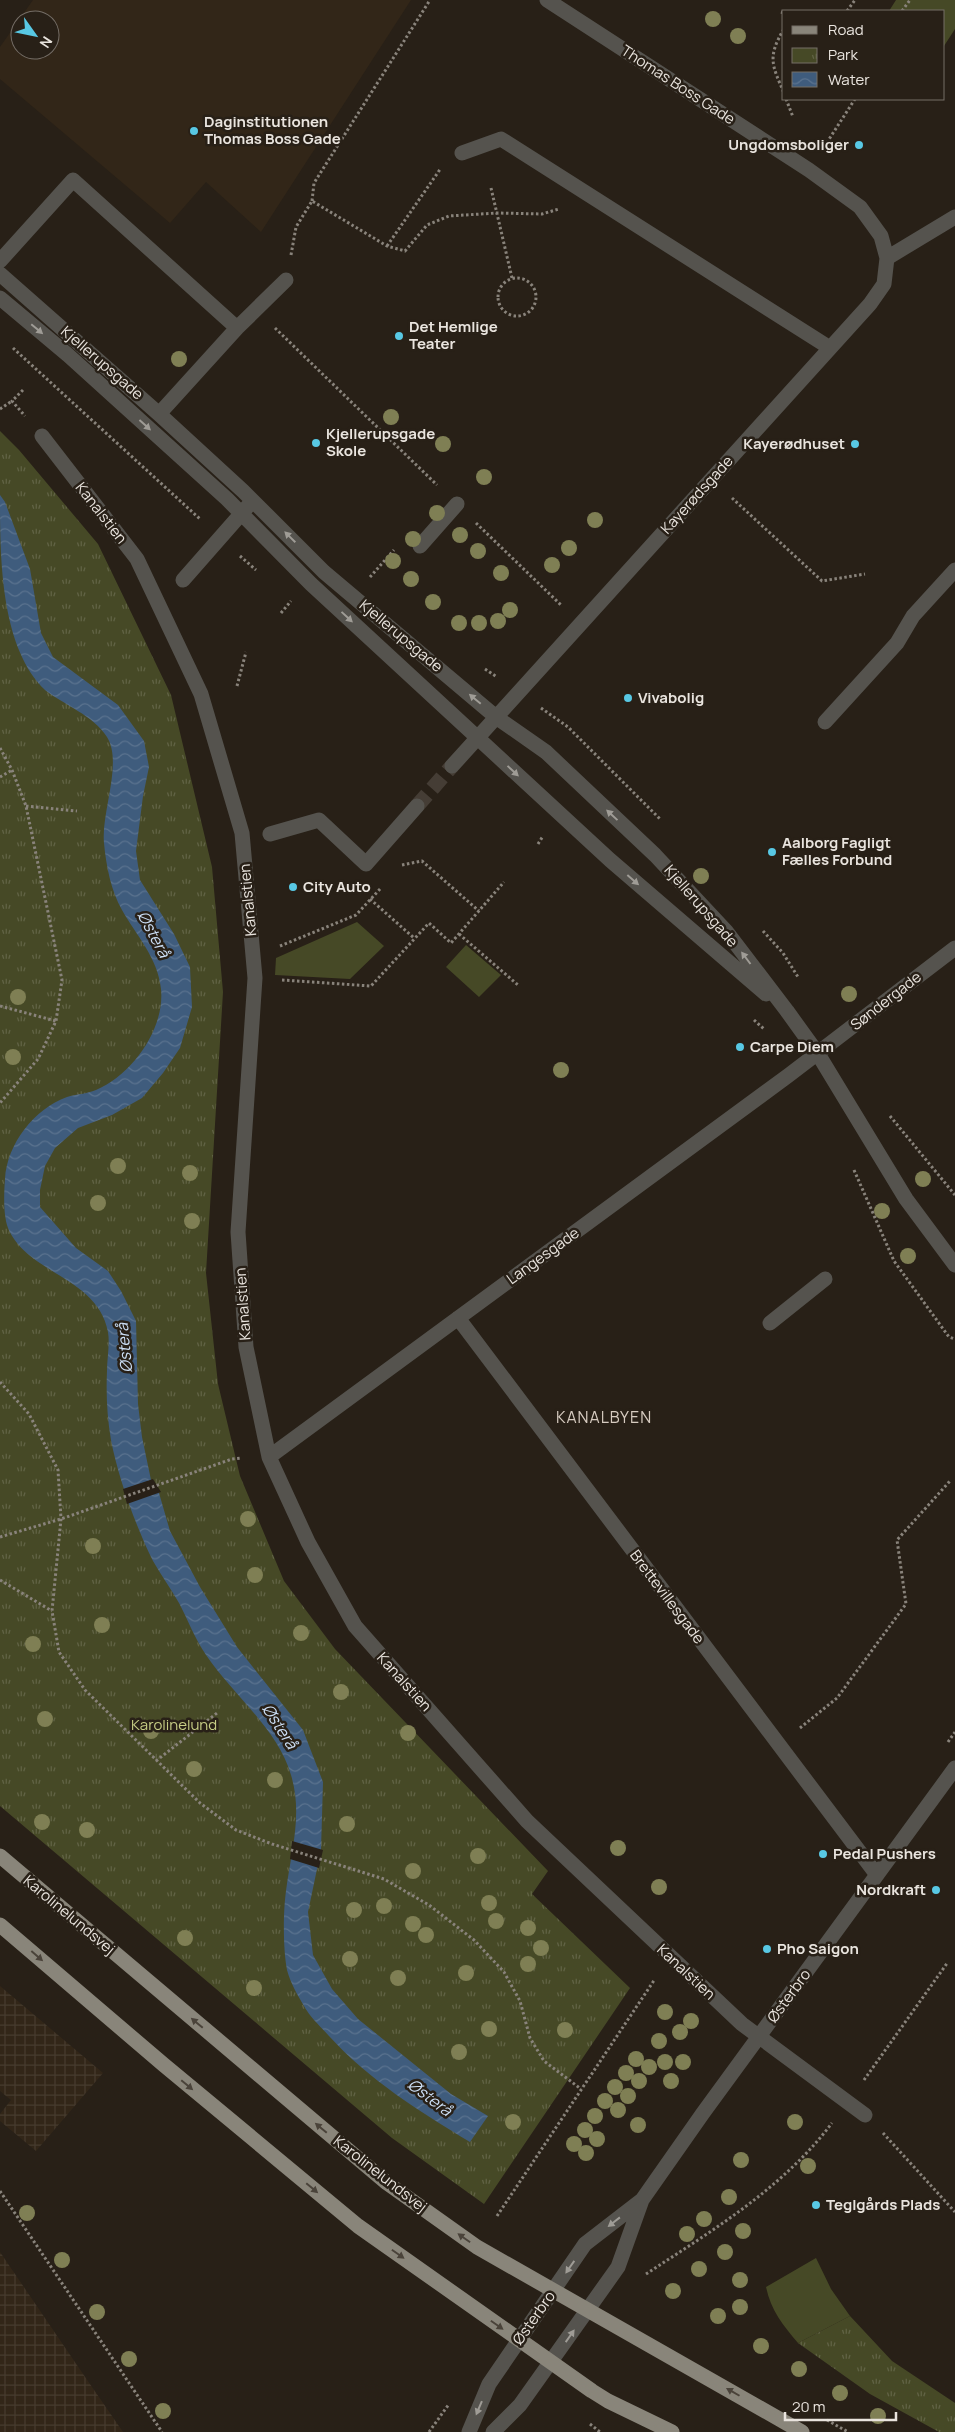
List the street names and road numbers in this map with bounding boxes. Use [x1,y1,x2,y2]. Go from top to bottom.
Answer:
street label: Thomas Boss Gade [617,40,740,129]
street label: Kjellerupsgade [57,321,148,405]
street label: Kayerødsgade [656,451,738,538]
street label: Kanalstien [71,478,132,548]
street label: Kjellerupsgade [355,594,448,677]
street label: Kjellerupsgade [660,860,743,952]
street label: Kanalstien [234,863,261,937]
street label: Søndergade [846,966,926,1035]
street label: Langesgade [502,1222,584,1289]
street label: Kanalstien [229,1267,256,1341]
street label: Brettevillesgade [625,1545,710,1648]
street label: Kanalstien [372,1648,437,1716]
street label: Karolinelundsvej [19,1870,120,1959]
street label: Kanalstien [653,1939,720,2004]
street label: Østerbro [762,1965,815,2027]
street label: Karolinelundsvej [329,2130,432,2217]
street label: Østerbro [507,2286,560,2349]

